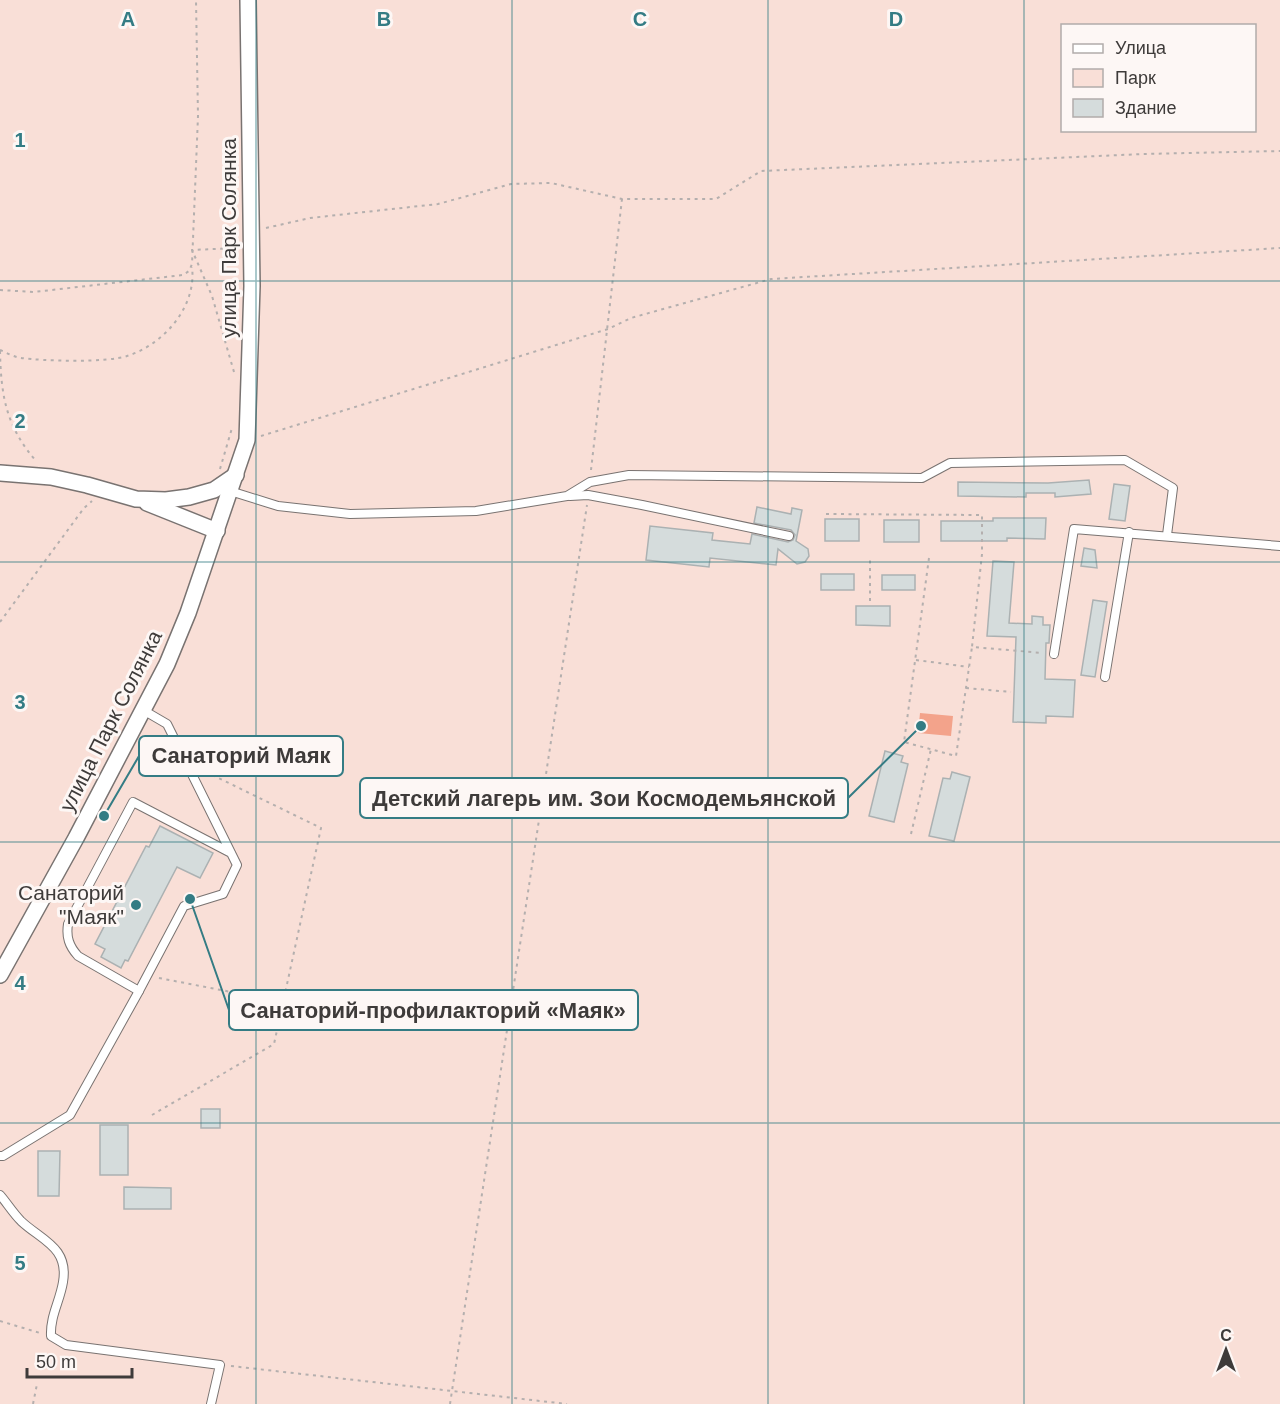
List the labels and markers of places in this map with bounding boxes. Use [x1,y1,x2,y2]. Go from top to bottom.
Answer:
callout: Санаторий Маяк [139,736,343,776]
callout: Детский лагерь им. Зои Космодемьянской [360,778,848,818]
place label: Санаторий "Маяк" [18,881,124,928]
marker: Санаторий "Маяк" [129,898,143,912]
callout: Санаторий-профилакторий «Маяк» [229,990,638,1030]

